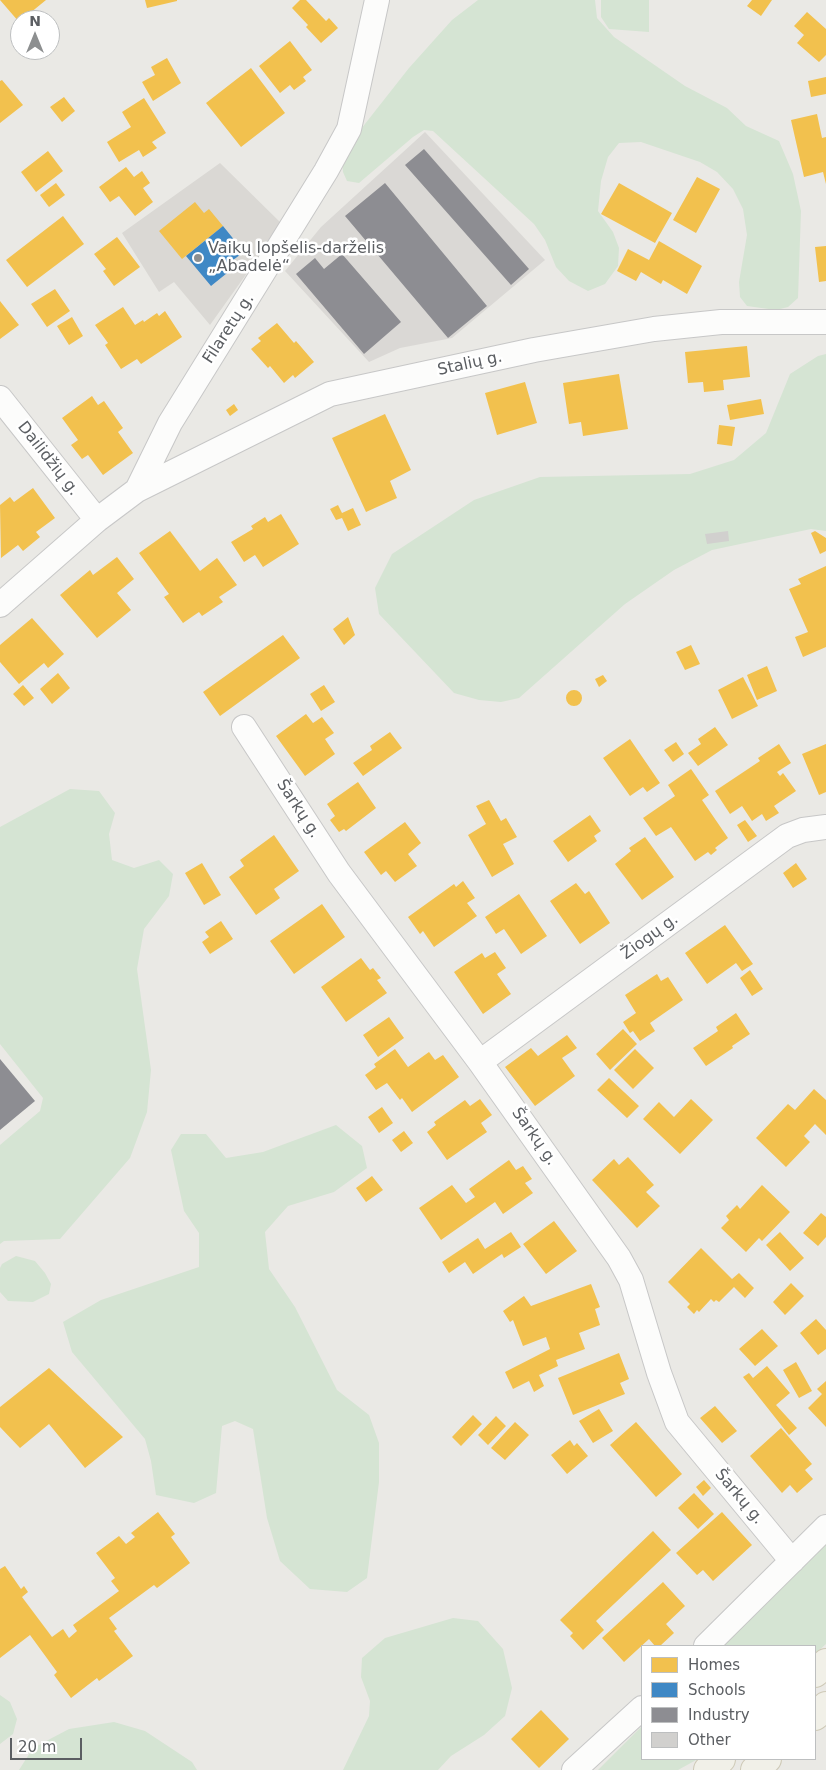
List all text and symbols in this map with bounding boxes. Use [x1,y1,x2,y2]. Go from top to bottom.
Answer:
north arrow [10,10,60,60]
text: N [29,13,41,29]
place label: Vaikų lopšelis-darželis „Abadelė“ [208,239,384,277]
marker: Vaikų lopšelis-darželis „Abadelė“ [192,252,204,264]
street label: Filaretų g. [199,290,259,368]
street label: Stalių g. [436,348,504,380]
street label: Dailidžių g. [13,418,83,500]
street label: Šarkų g. [272,776,324,842]
street label: Žiogų g. [618,910,682,964]
street label: Šarkų g. [507,1104,561,1170]
street label: Šarkų g. [710,1465,768,1529]
legend [641,1645,816,1760]
text: Homes [688,1656,740,1674]
text: Schools [688,1681,746,1699]
text: Industry [688,1706,750,1724]
scale bar [12,1728,85,1760]
text: Other [688,1731,731,1749]
text: 20 m [18,1738,56,1756]

